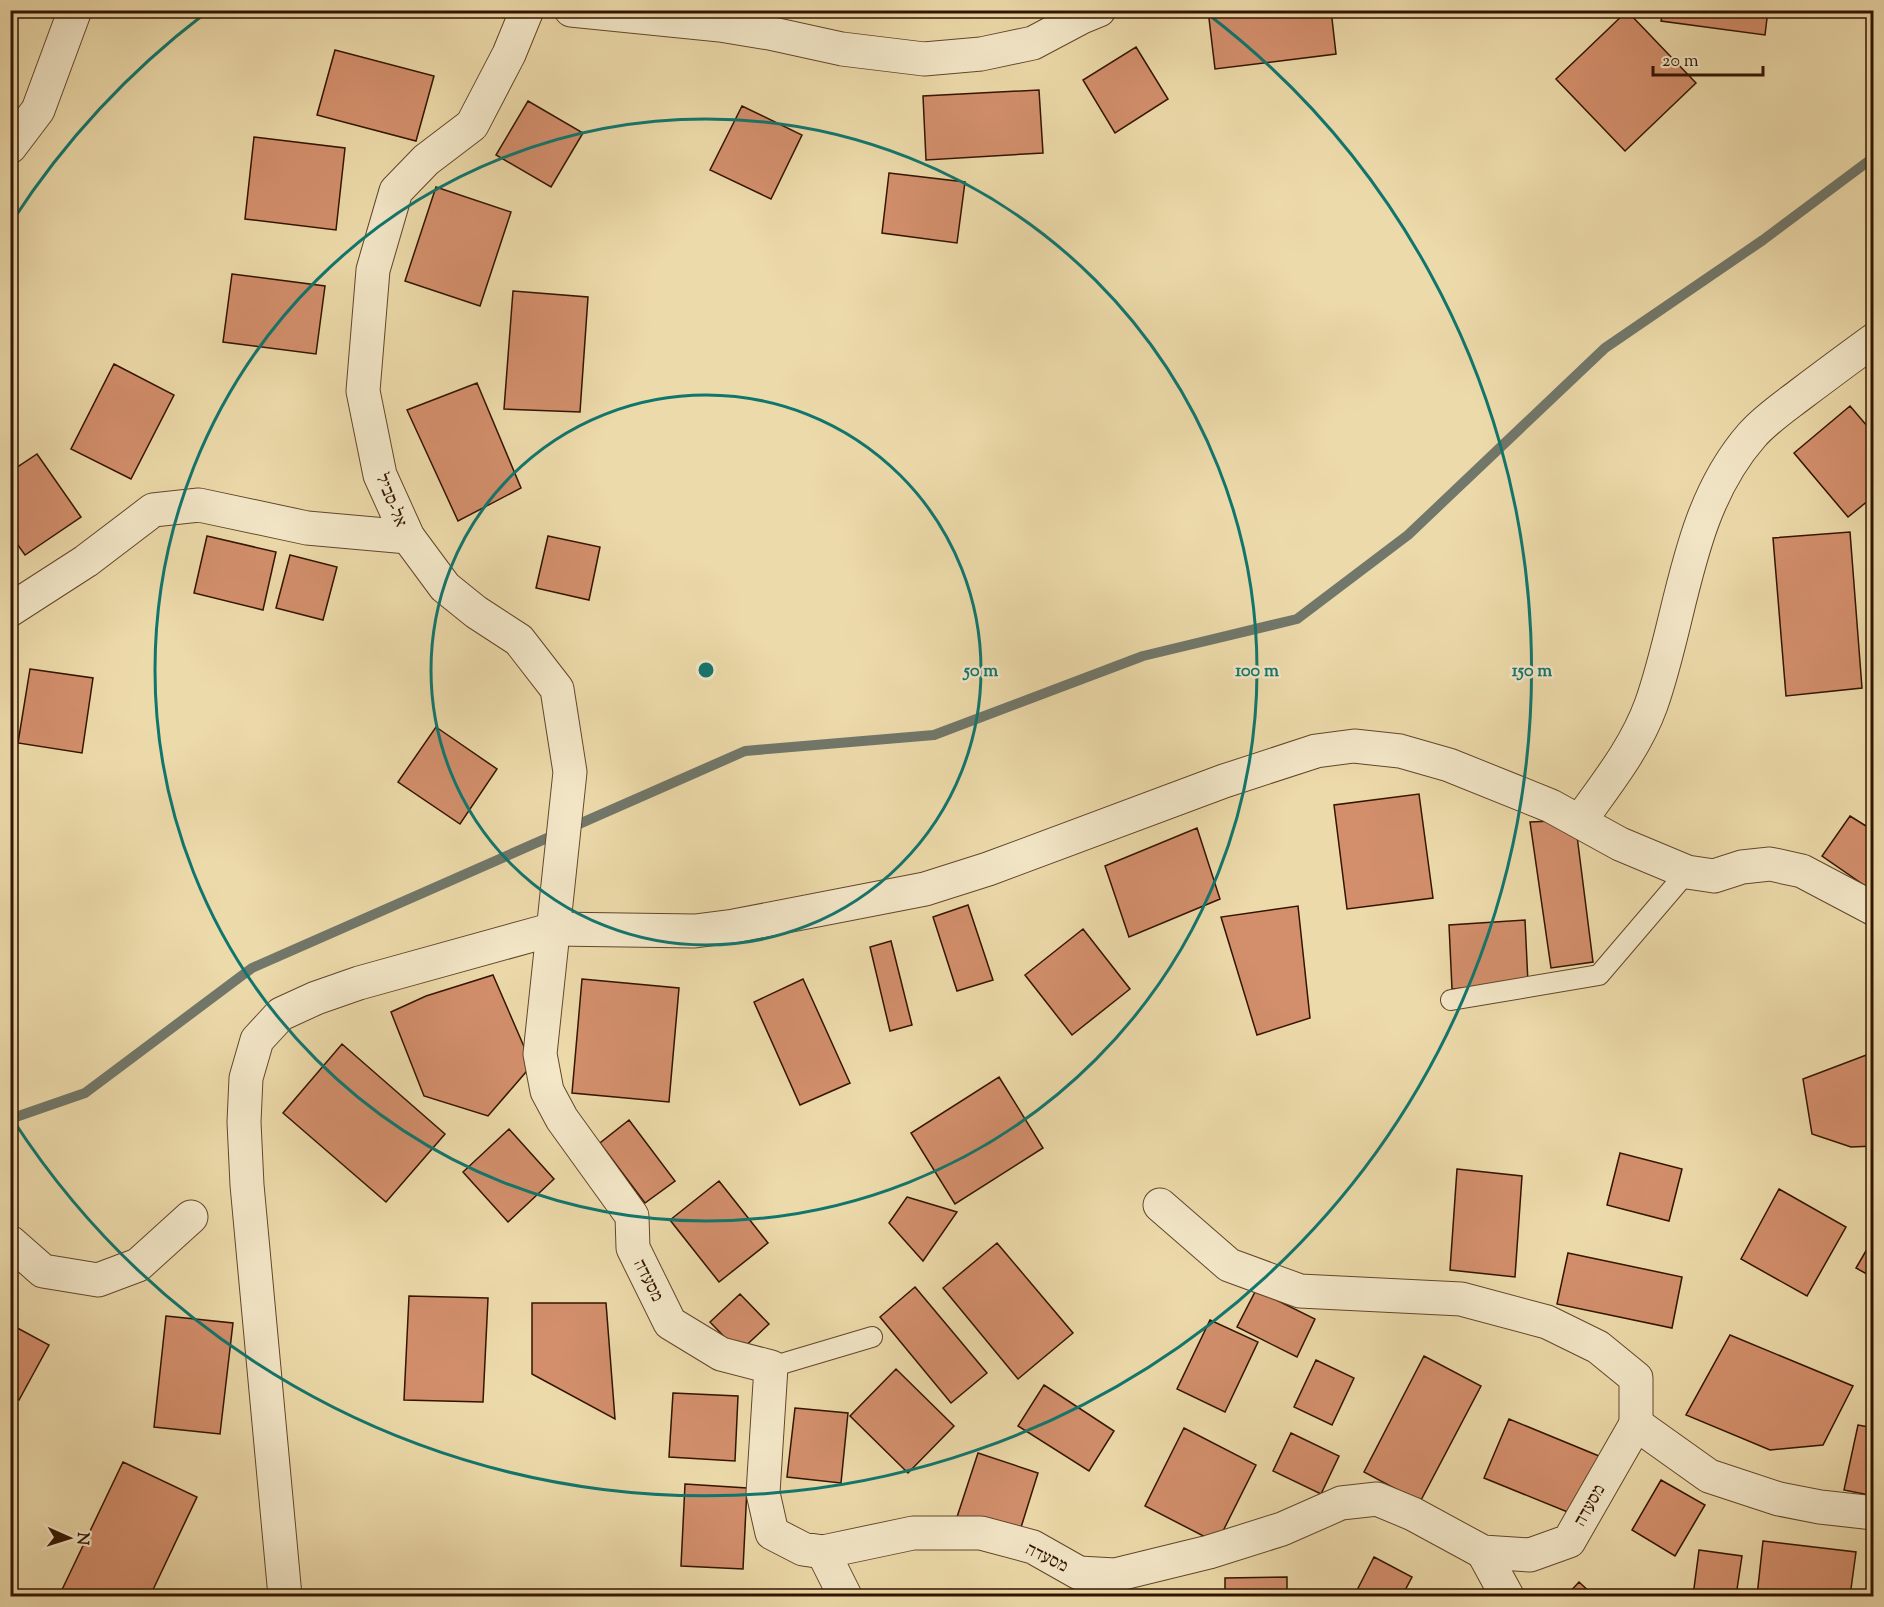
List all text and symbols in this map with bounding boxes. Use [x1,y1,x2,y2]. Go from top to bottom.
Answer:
scale bar [1653,39,1762,77]
text: 20 m [1662,49,1699,75]
street label: אל-סביל [368,470,413,532]
text: 50 m [962,659,998,685]
text: 100 m [1235,659,1279,685]
text: 150 m [1512,659,1552,685]
centre of rings [696,660,716,680]
street label: מסעדה [625,1255,669,1307]
street label: מסעדה [1568,1480,1613,1532]
north arrow [39,1508,99,1568]
text: N [70,1532,93,1546]
street label: מסעדה [1020,1537,1072,1580]

